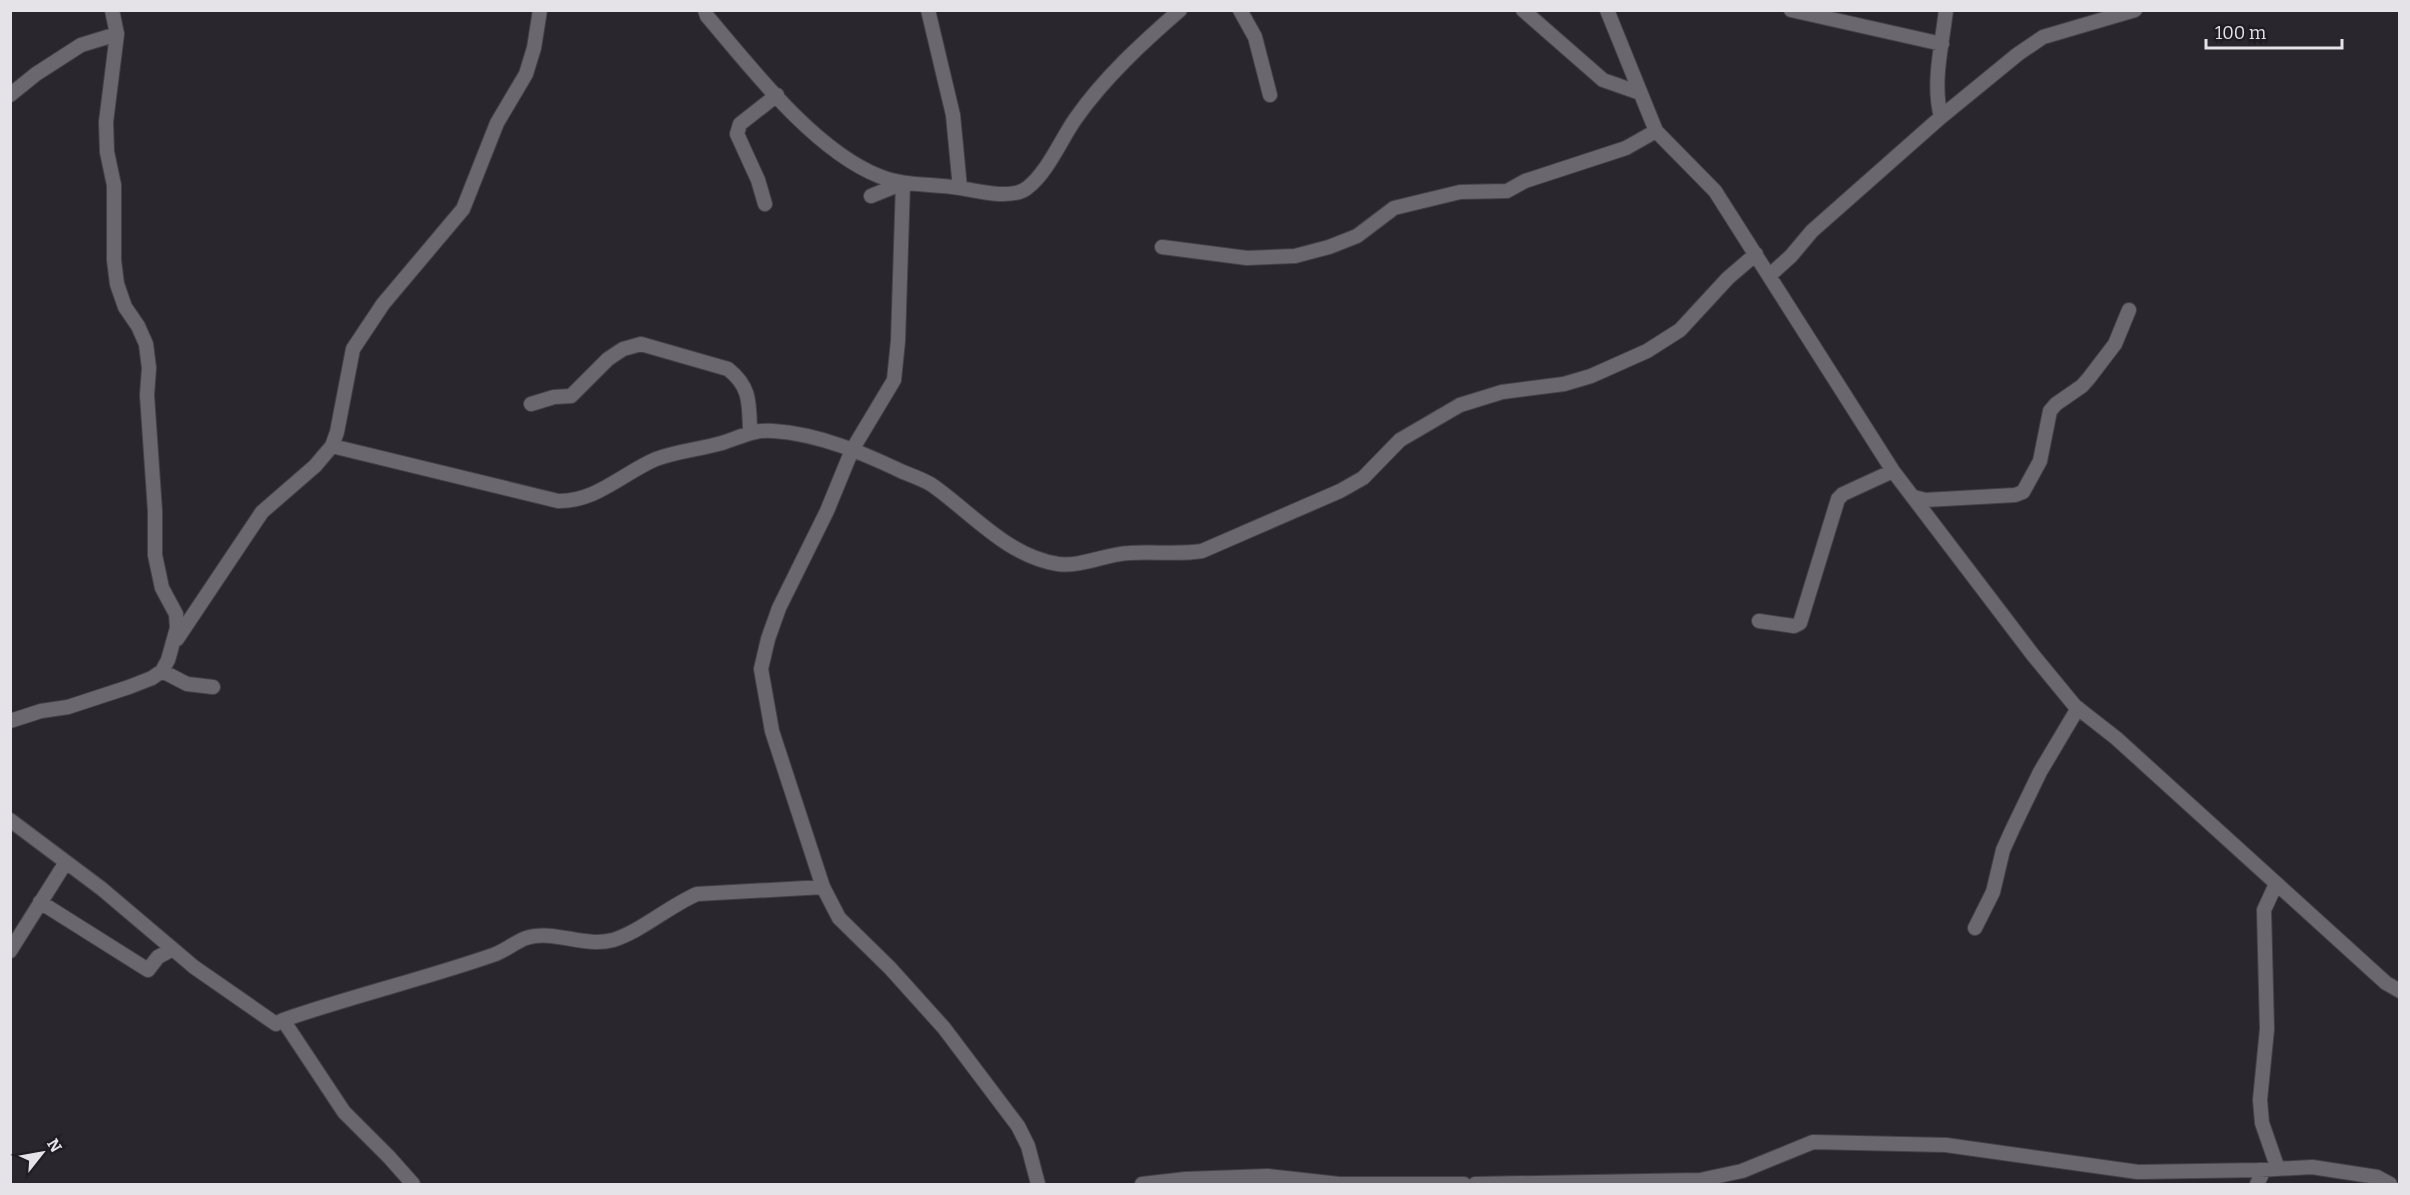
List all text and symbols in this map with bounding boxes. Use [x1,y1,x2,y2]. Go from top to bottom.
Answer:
scale bar [2206,12,2342,50]
text: 100 m [2215,22,2266,44]
north arrow [12,1123,72,1183]
text: N [43,1135,66,1156]

